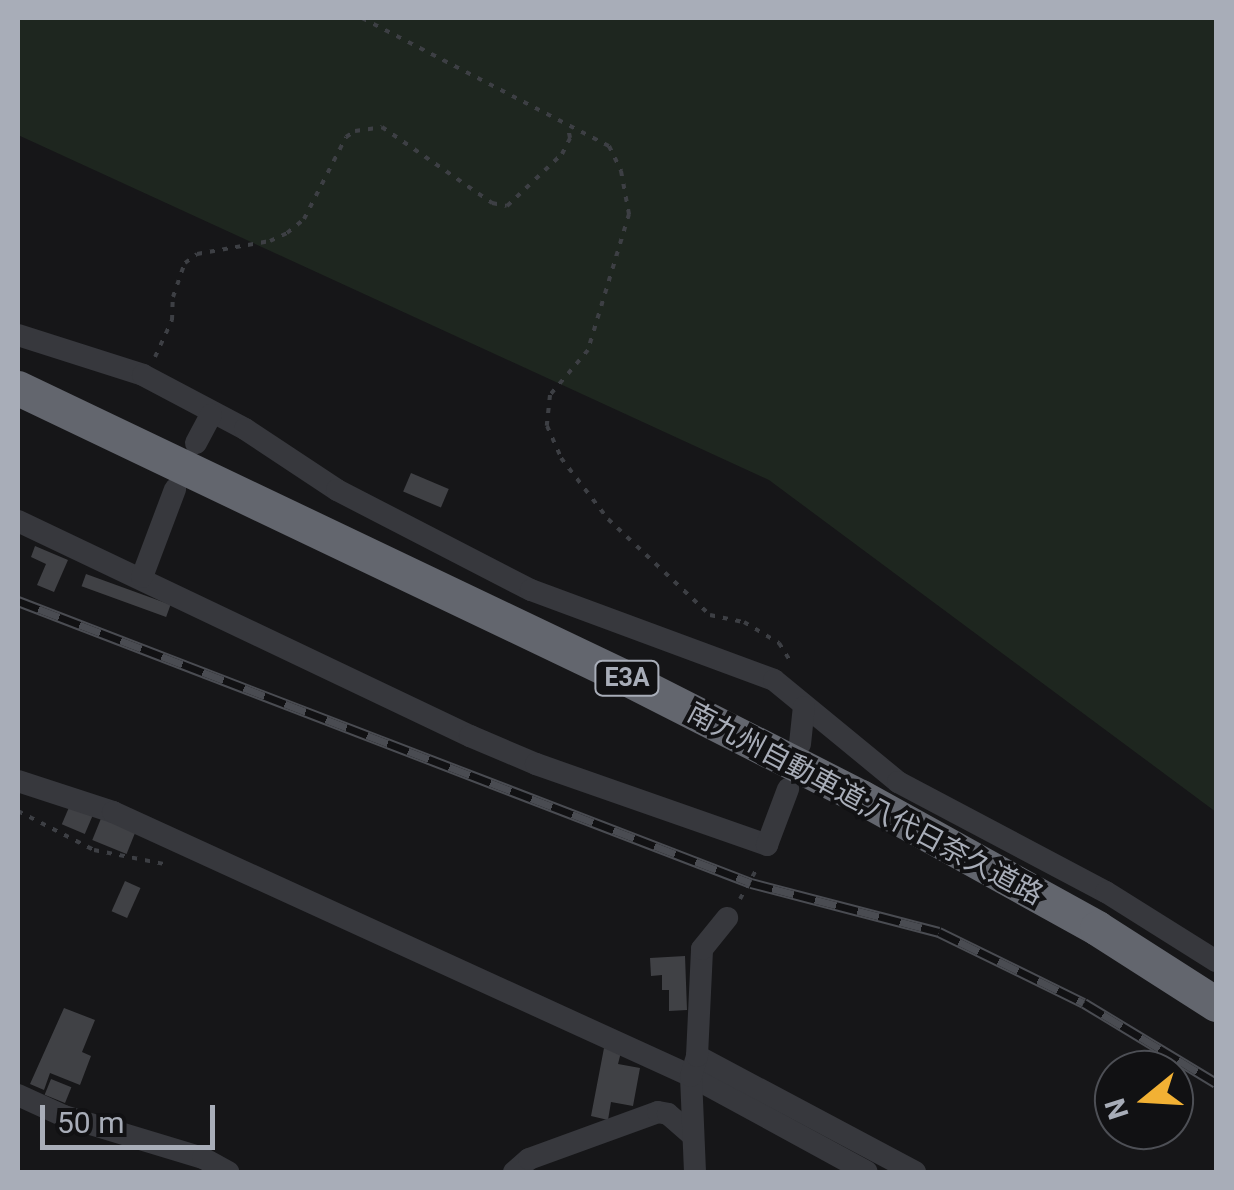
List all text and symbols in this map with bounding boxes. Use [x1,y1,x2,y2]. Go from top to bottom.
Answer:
road number: E3A [592,658,662,698]
street label: 南九州自動車道;八代日奈久道路 [681,696,1049,912]
north arrow [1094,1050,1194,1150]
scale bar [45,1085,220,1147]
text: N [1098,1094,1136,1123]
text: 50 m [57,1105,124,1140]

